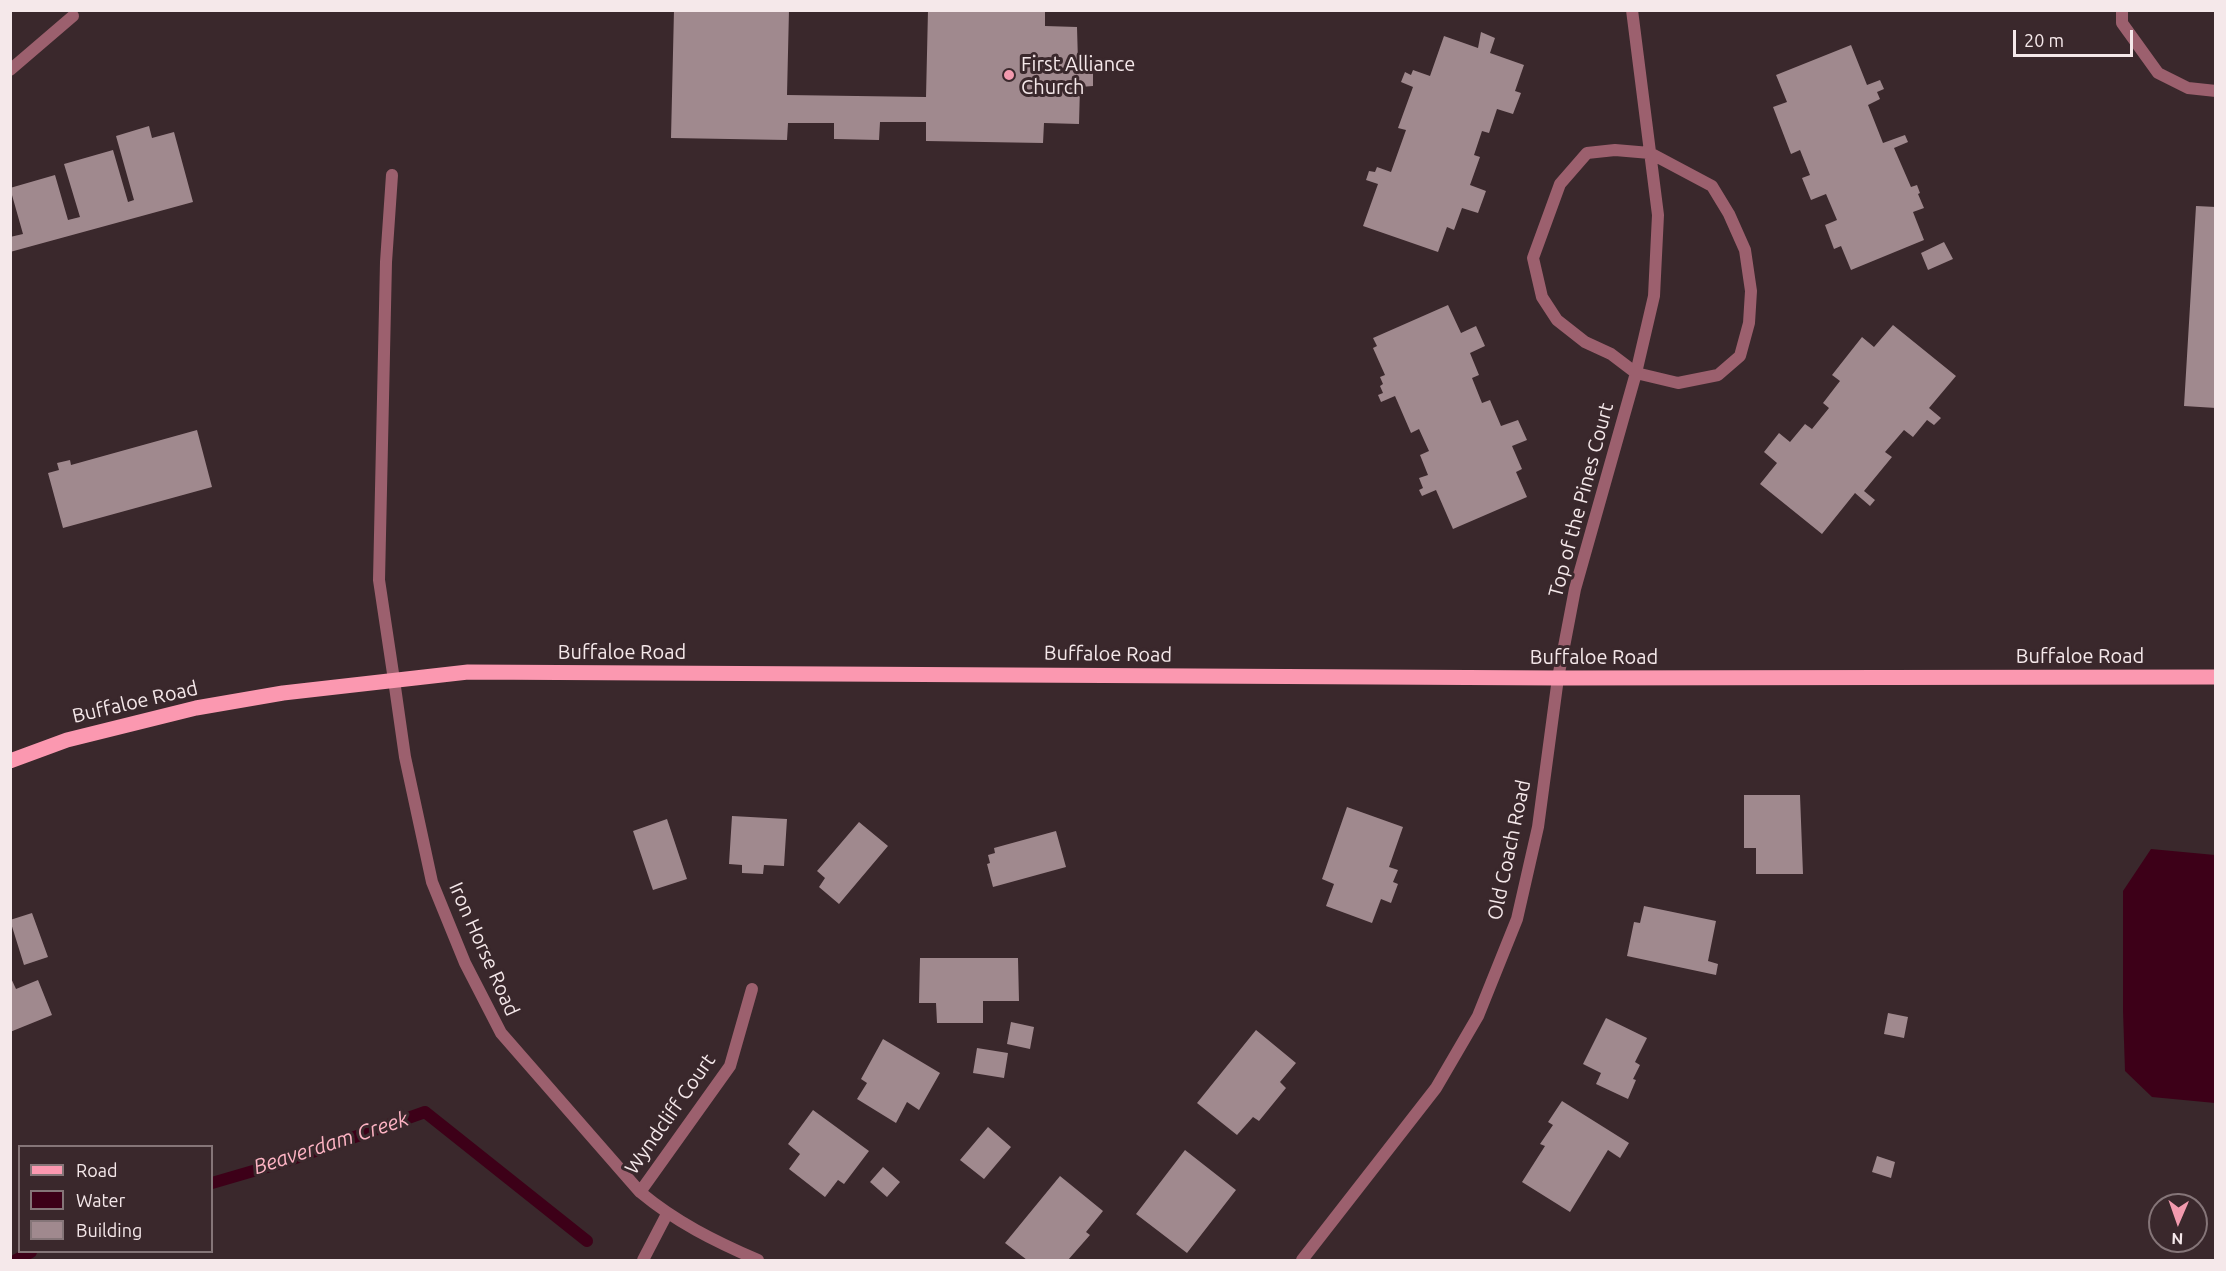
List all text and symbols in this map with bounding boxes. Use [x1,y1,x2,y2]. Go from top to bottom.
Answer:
scale bar [2016,18,2136,56]
text: 20 m [2024,30,2064,50]
place label: First Alliance Church [1021,52,1135,99]
marker: First Alliance Church [1002,68,1016,82]
street label: Top of the Pines Court [1543,400,1619,600]
street label: Buffaloe Road [558,640,686,664]
street label: Buffaloe Road [1044,641,1172,667]
street label: Buffaloe Road [2016,644,2144,668]
street label: Buffaloe Road [1530,645,1658,669]
street label: Buffaloe Road [70,676,200,728]
street label: Old Coach Road [1482,778,1536,922]
street label: Iron Horse Road [444,878,524,1020]
street label: Wyndcliff Court [620,1049,720,1179]
water label: Beaverdam Creek [250,1106,412,1180]
legend [18,1145,213,1253]
text: Road [76,1160,118,1180]
text: Water [76,1190,125,1210]
north arrow [2148,1193,2208,1253]
text: Building [76,1220,142,1240]
text: N [2171,1230,2184,1248]

